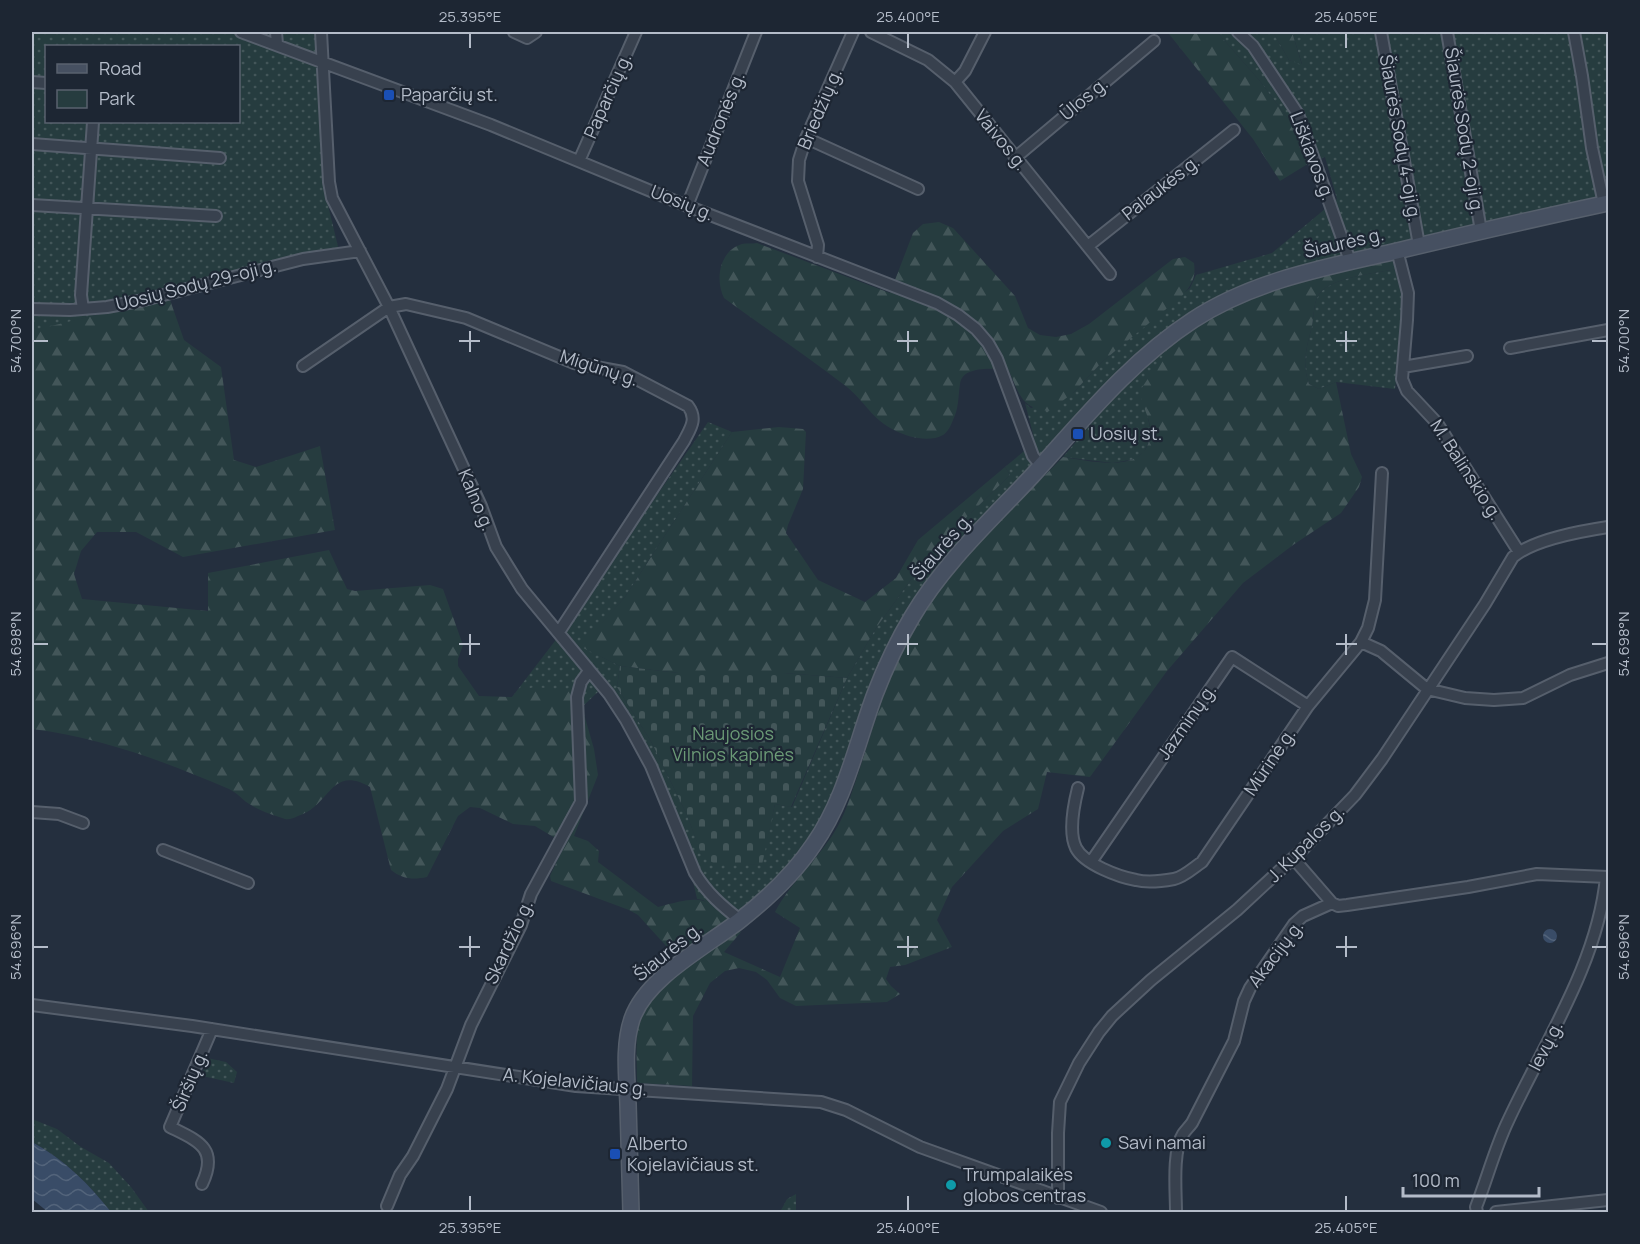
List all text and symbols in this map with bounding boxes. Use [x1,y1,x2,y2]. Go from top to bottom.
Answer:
text: 25.395°E [439,6,501,27]
text: 25.400°E [876,6,940,27]
text: 25.405°E [1315,6,1377,27]
legend [45,45,240,123]
street label: Šiaurės Sodų 2-oji g. [1440,46,1490,216]
street label: Paparčių g. [578,49,637,142]
street label: Šiaurės Sodų 4-oji g. [1374,52,1427,223]
text: Road [99,56,142,80]
street label: Briedžių g. [791,64,847,153]
street label: Audronės g. [690,68,750,169]
street label: Ūlos g. [1054,71,1112,125]
place label: Paparčių st. [401,82,498,106]
text: Park [99,86,136,110]
marker: Paparčių st. [382,88,396,102]
street label: Vaivos g. [970,104,1034,175]
street label: Liškiavos g. [1285,108,1341,203]
street label: Palaukės g. [1116,149,1204,225]
street label: Uosių g. [647,179,718,226]
street label: Šiaurės g. [1301,221,1386,263]
street label: Uosių Sodų 29-oji g. [113,252,279,316]
text: 54.700°N [5,309,26,373]
text: 54.700°N [1613,309,1634,373]
street label: Migūnų g. [557,343,641,391]
street label: M. Balinskio g. [1425,414,1508,524]
place label: Uosių st. [1090,421,1162,445]
marker: Uosių st. [1071,427,1085,441]
street label: Kalno g. [453,465,501,534]
street label: Šiaurės g. [906,508,977,585]
text: 54.698°N [5,611,26,677]
text: 54.698°N [1613,611,1634,677]
street label: Jazminų g. [1151,679,1221,764]
park label: Naujosios Vilnios kapinės [672,721,794,766]
street label: Mūrinė g. [1238,723,1301,800]
street label: J. Kupalos g. [1261,799,1349,887]
street label: Skardžio g. [478,896,538,988]
text: 54.696°N [5,914,26,980]
text: 54.696°N [1613,914,1634,980]
street label: Akacijų g. [1242,915,1308,992]
street label: Šiaurės g. [628,916,707,986]
street label: Ievų g. [1522,1016,1568,1075]
street label: Širšių g. [165,1046,213,1115]
street label: A. Kojelavičiaus g. [502,1061,649,1101]
place label: Savi namai [1118,1130,1206,1154]
place label: Alberto Kojelavičiaus st. [627,1131,759,1176]
marker: Savi namai [1099,1136,1113,1150]
marker: Alberto Kojelavičiaus st. [608,1147,622,1161]
scale bar [1403,1160,1540,1198]
place label: Trumpalaikės globos centras [963,1162,1086,1207]
text: 100 m [1412,1168,1460,1192]
marker: Trumpalaikės globos centras [944,1178,958,1192]
text: 25.395°E [439,1217,501,1238]
text: 25.400°E [876,1217,940,1238]
text: 25.405°E [1315,1217,1377,1238]

